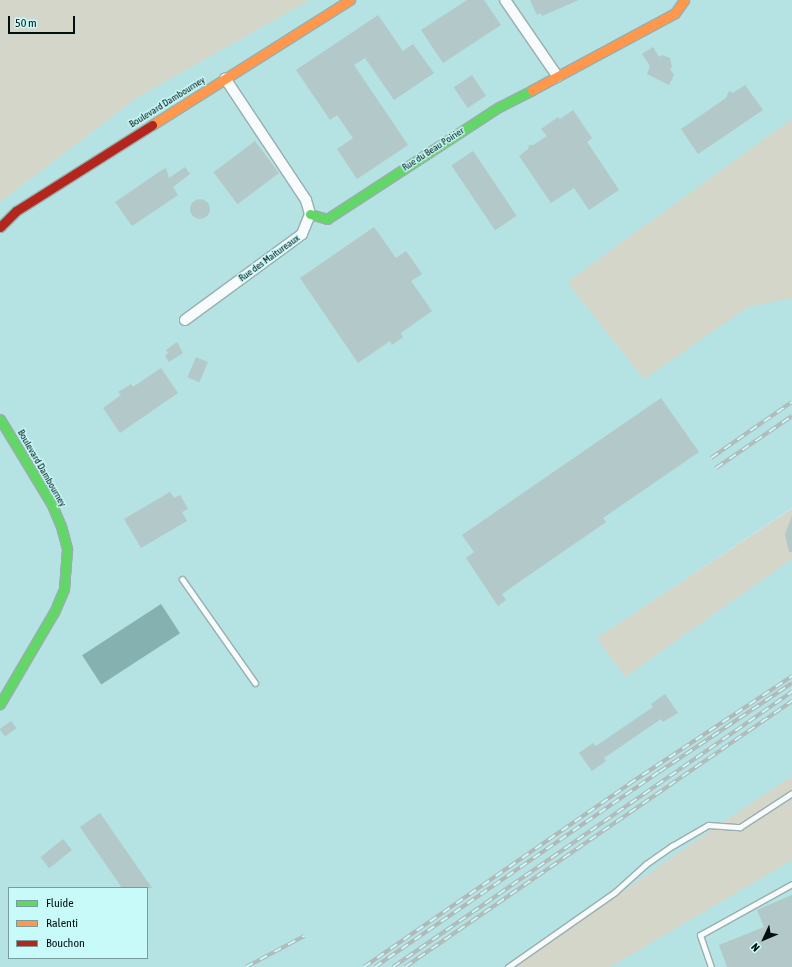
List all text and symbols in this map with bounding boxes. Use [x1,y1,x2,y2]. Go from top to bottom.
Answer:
scale bar [10,8,77,34]
text: 50 m [15,16,37,30]
street label: Boulevard Dambourney [127,74,207,130]
street label: Rue du Beau Poirier [400,125,466,173]
street label: Rue des Maitureaux [236,232,302,284]
street label: Boulevard Dambourney [15,427,69,509]
legend [8,887,148,959]
text: Fluide [46,896,74,910]
text: Ralenti [46,916,78,930]
north arrow [744,919,784,959]
text: Bouchon [46,936,85,950]
text: N [749,941,762,954]

